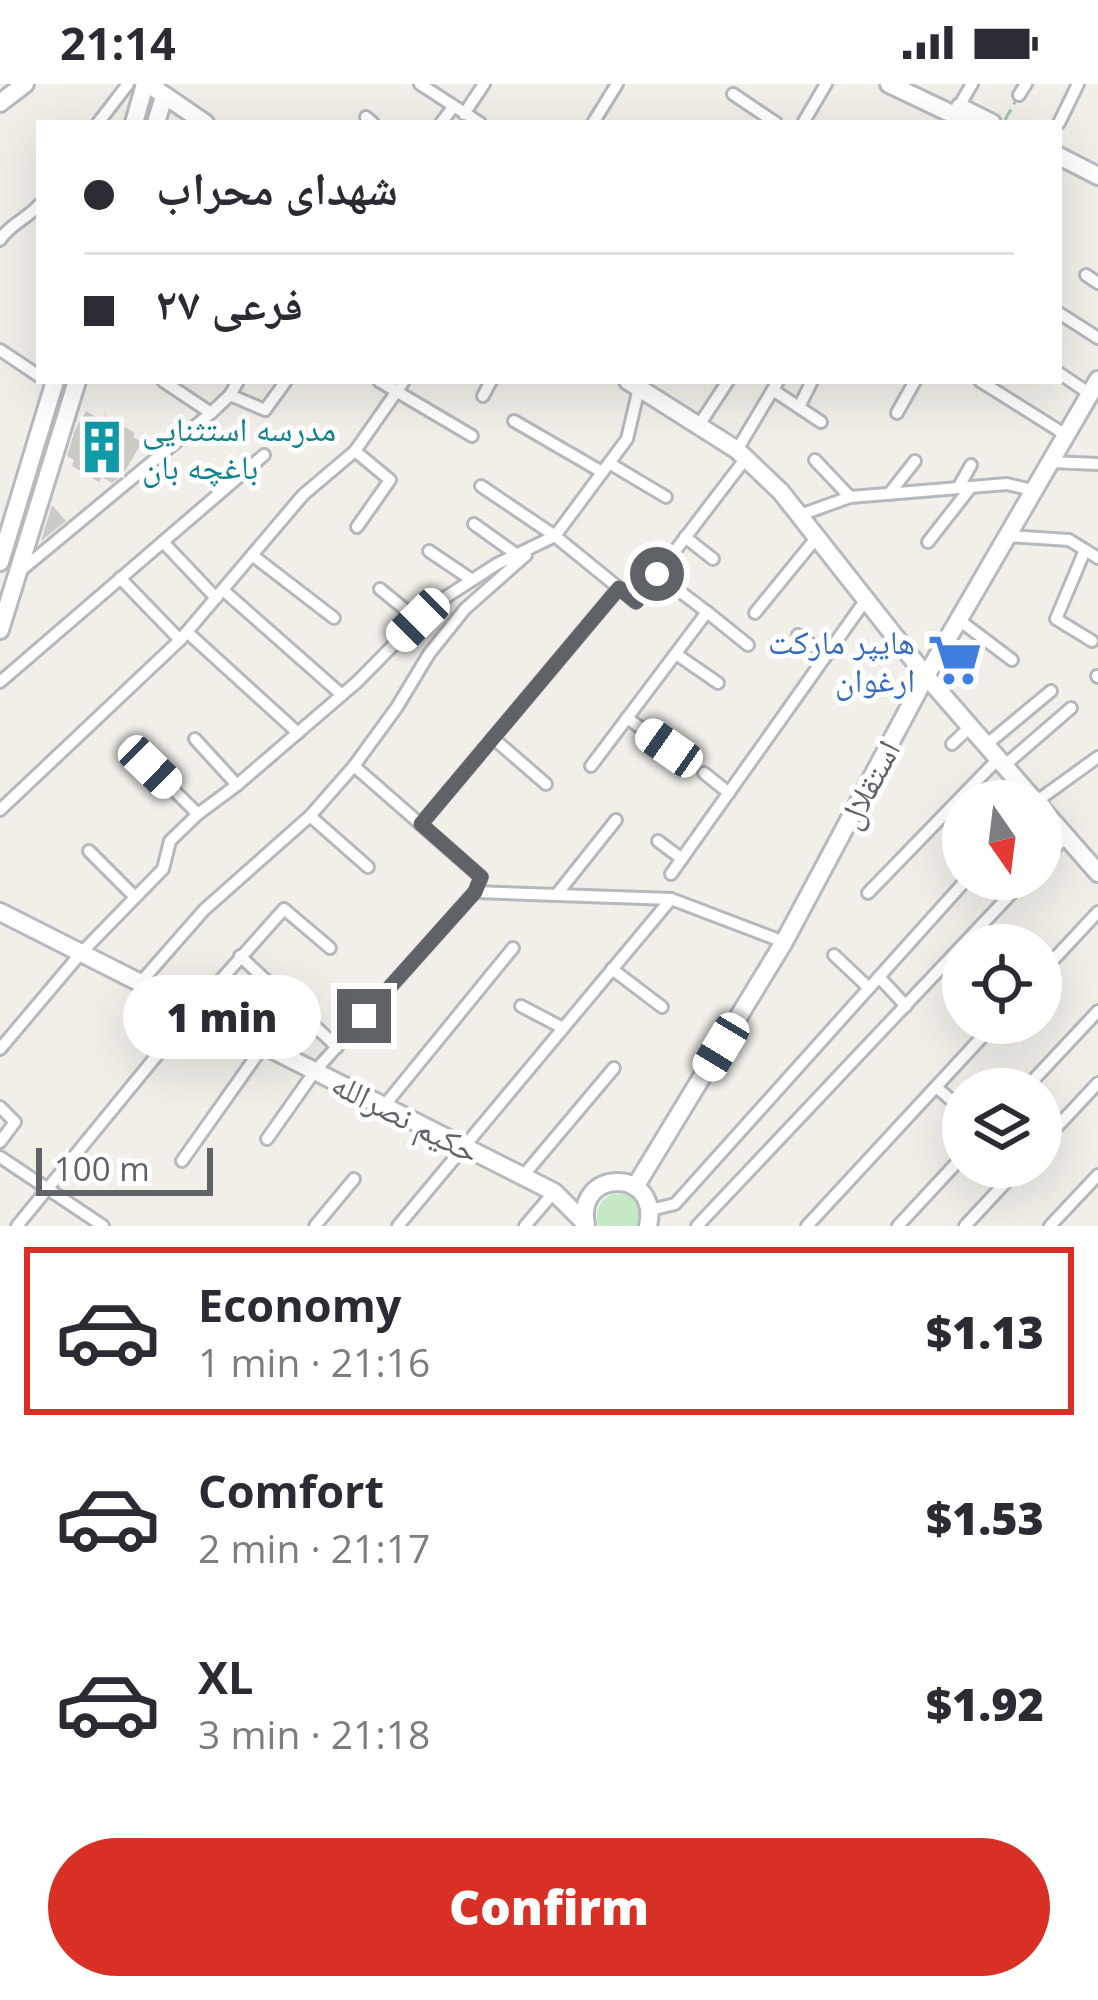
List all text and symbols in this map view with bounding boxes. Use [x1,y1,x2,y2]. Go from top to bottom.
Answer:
text: 21:14 [60,12,176,73]
text: شهدای محراب [156,157,398,218]
text: فرعی ۲۷ [156,272,303,333]
place label: مدرسه استثنایی باغچه بان [142,406,336,489]
building icon: مدرسه استثنایی باغچه بان [73,418,131,476]
route start [630,547,684,601]
car [380,582,456,658]
place label: هایپر مارکت ارغوان [768,619,915,702]
supermarket icon: هایپر مارکت ارغوان [926,631,984,689]
car [629,713,709,783]
car [112,729,188,805]
street label: استقلال [826,732,910,836]
north arrow [942,780,1062,900]
map controls [942,780,1062,1188]
button: locate [942,924,1062,1044]
callout: 1 min [124,974,322,1058]
route end [337,989,391,1043]
text: 1 min [167,990,277,1043]
car [687,1007,755,1087]
street label: حکیم نصرالله [324,1061,487,1174]
button: layers [942,1068,1062,1188]
scale bar [36,1142,213,1195]
text: 100 m [54,1146,150,1191]
text: Economy [198,1274,401,1335]
icon: car [54,1277,162,1385]
text: $1.13 [926,1301,1044,1362]
text: 1 min · 21:16 [198,1335,430,1388]
text: Comfort [198,1460,384,1521]
icon: car [54,1463,162,1571]
text: $1.53 [926,1487,1044,1548]
text: 2 min · 21:17 [198,1521,430,1574]
text: XL [198,1646,253,1707]
icon: car [54,1649,162,1757]
text: $1.92 [926,1673,1044,1734]
text: 3 min · 21:18 [198,1707,430,1760]
button: Confirm [48,1838,1050,1976]

